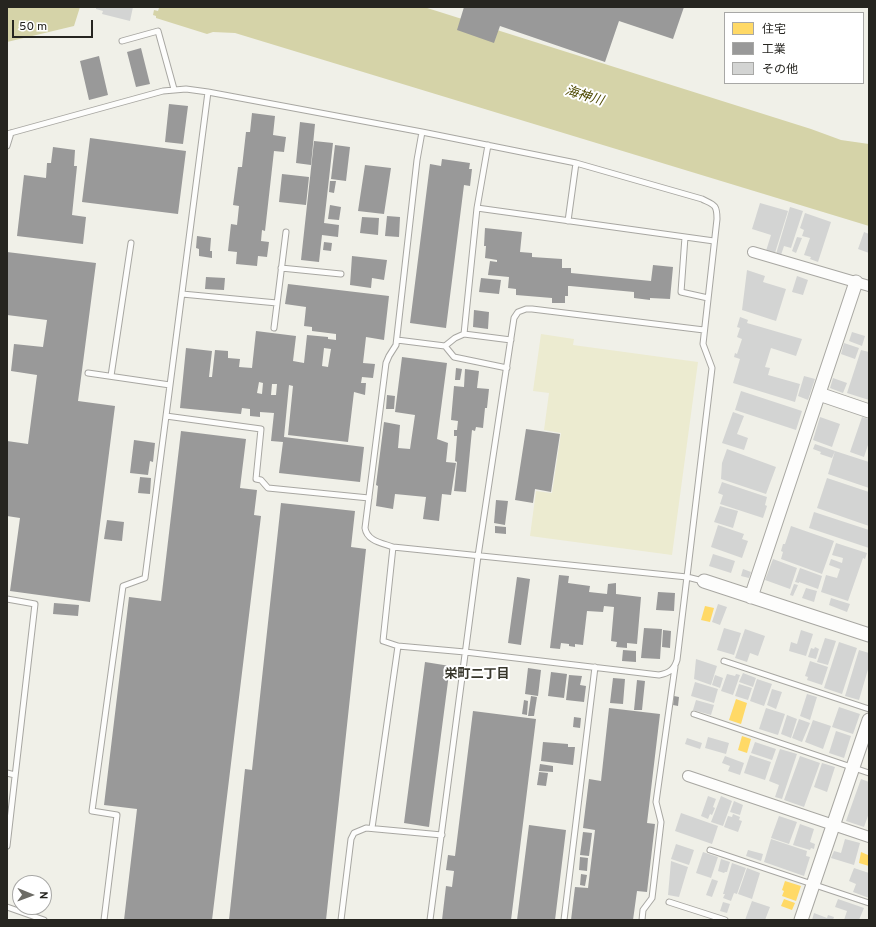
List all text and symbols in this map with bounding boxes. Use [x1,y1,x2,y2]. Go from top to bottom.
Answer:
scale bar [14,12,95,38]
legend [724,12,864,84]
text: 50 m [19,19,47,35]
text: 住宅 [762,22,786,38]
text: 工業 [762,42,786,58]
text: その他 [762,62,798,78]
water label: 海神川 [563,84,605,110]
district label: 栄町二丁目 [445,667,509,683]
north arrow [12,875,52,915]
text: N [36,891,50,899]

